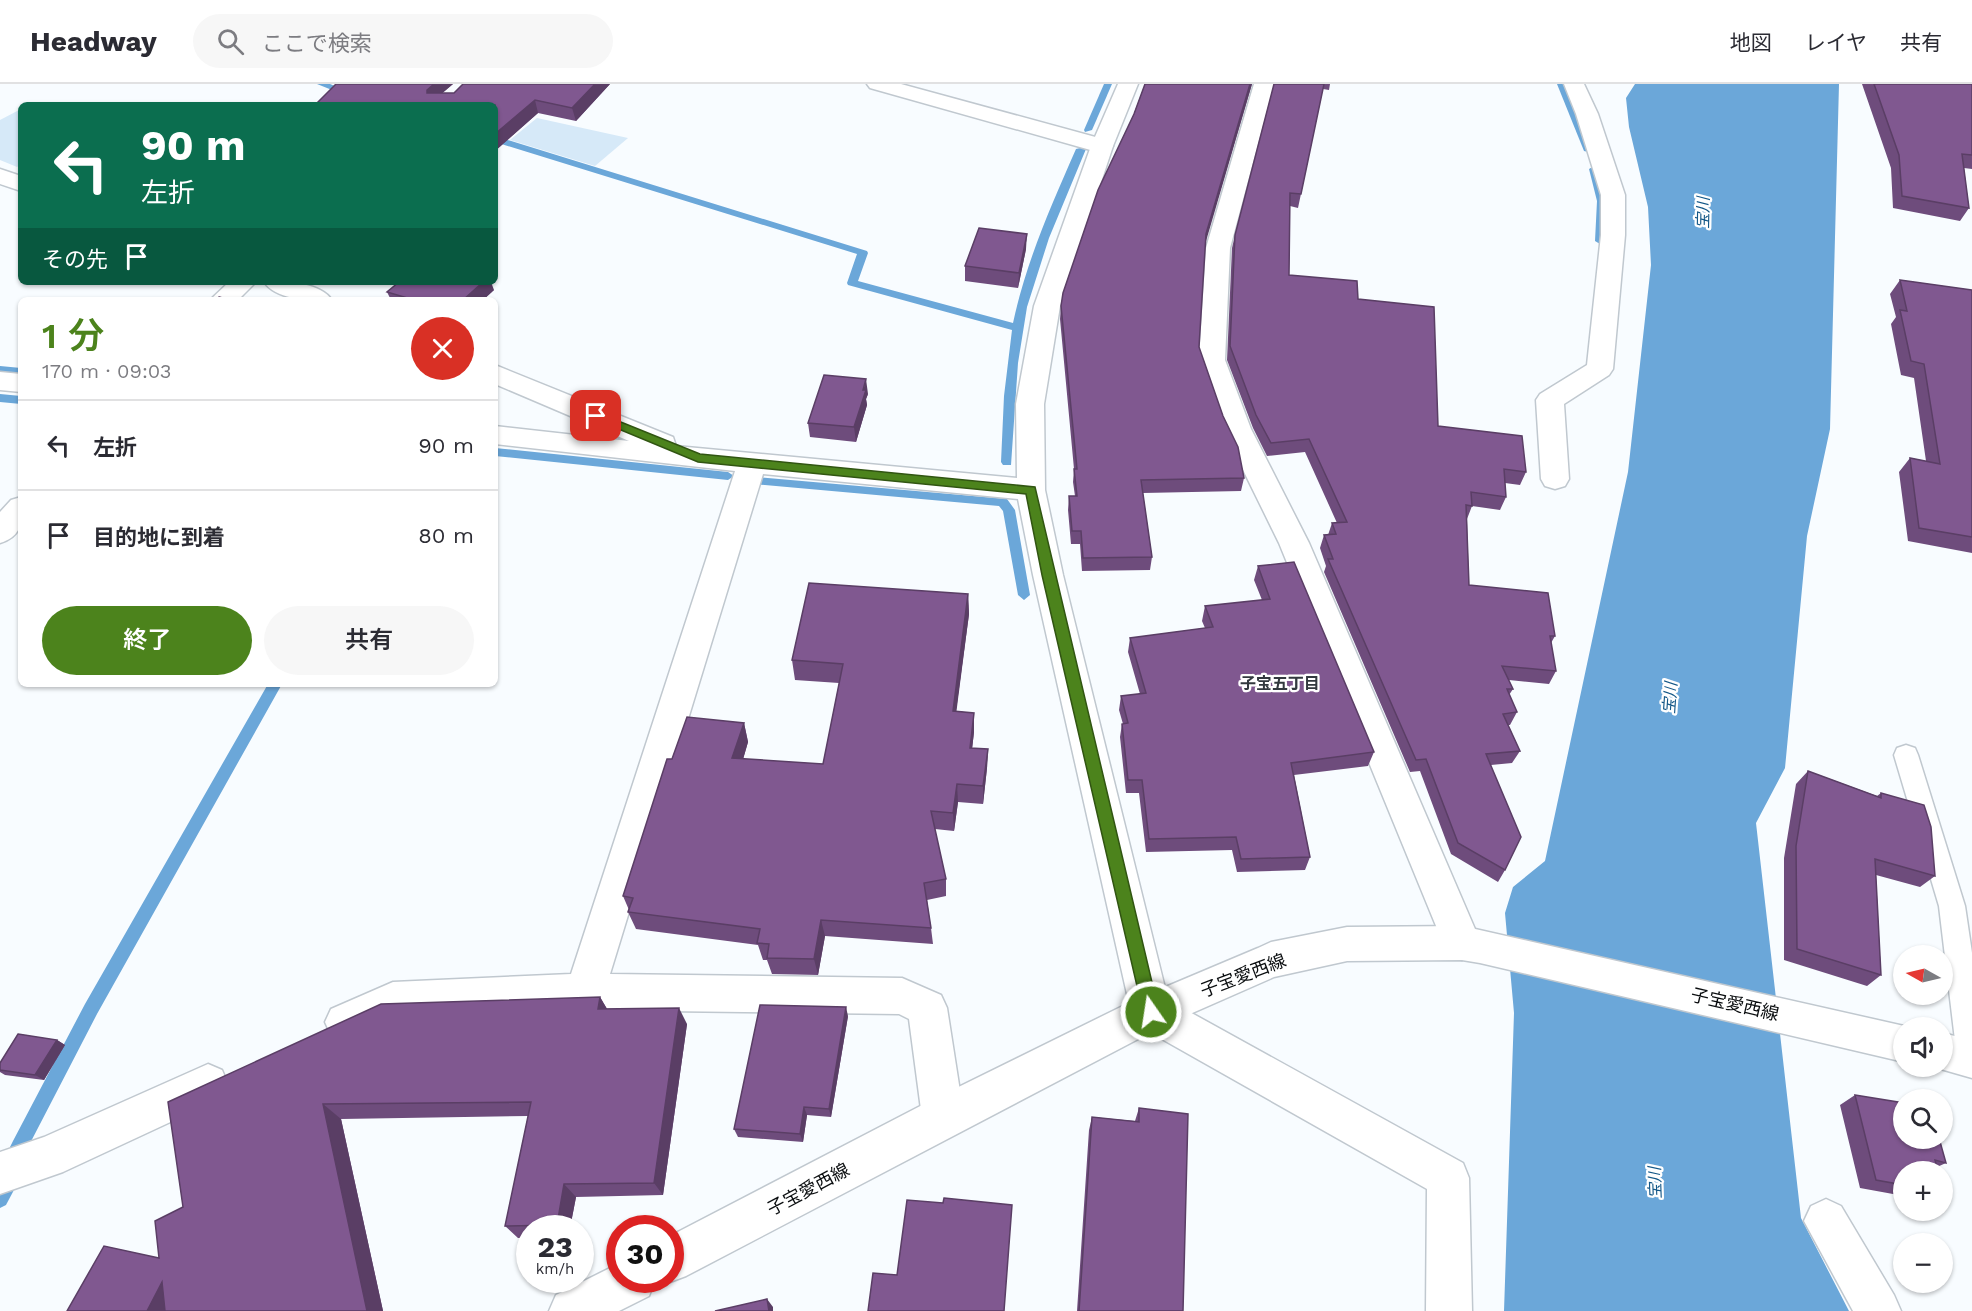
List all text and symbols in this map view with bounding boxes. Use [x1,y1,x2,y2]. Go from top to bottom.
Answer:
search box [193,14,613,68]
text: Headway [30,25,157,58]
icon: search [214,25,247,58]
text: 地図 [1730,30,1772,55]
text: レイヤ [1805,30,1867,55]
text: 共有 [1900,30,1942,55]
text: ここで検索 [262,31,372,56]
text: 90 m [141,121,245,170]
icon: left [42,126,120,204]
text: 左折 [141,177,195,209]
water label: 宝川 [1693,195,1713,229]
icon: arrive [120,240,153,273]
text: その先 [42,247,108,272]
text: 1 分 [42,315,104,357]
button: close [411,317,474,380]
text: 170 m · 09:03 [42,359,172,383]
pin [570,390,621,441]
icon: arrive [579,399,612,432]
icon: left [42,429,75,462]
text: 90 m [418,433,474,458]
text: 左折 [93,435,137,460]
icon: arrive [42,519,75,552]
text: 80 m [418,523,474,548]
text: 目的地に到着 [93,525,225,550]
button: 終了 [42,606,252,675]
button: 共有 [264,606,474,675]
district label: 子宝五丁目 [1240,674,1320,693]
water label: 宝川 [1659,679,1681,715]
north arrow [1893,945,1953,1005]
map controls [1893,945,1953,1293]
street label: 子宝愛西線 [1197,949,1289,1001]
position arrow [1119,980,1183,1044]
street label: 子宝愛西線 [1689,984,1781,1024]
button: sound [1893,1017,1953,1077]
button: search [1893,1089,1953,1149]
street label: 子宝愛西線 [763,1159,853,1219]
button: + [1893,1161,1953,1221]
water label: 宝川 [1645,1165,1665,1199]
speed limit sign: 30 [606,1215,684,1293]
text: 23 [537,1229,573,1264]
button: − [1893,1233,1953,1293]
text: km/h [536,1260,574,1278]

